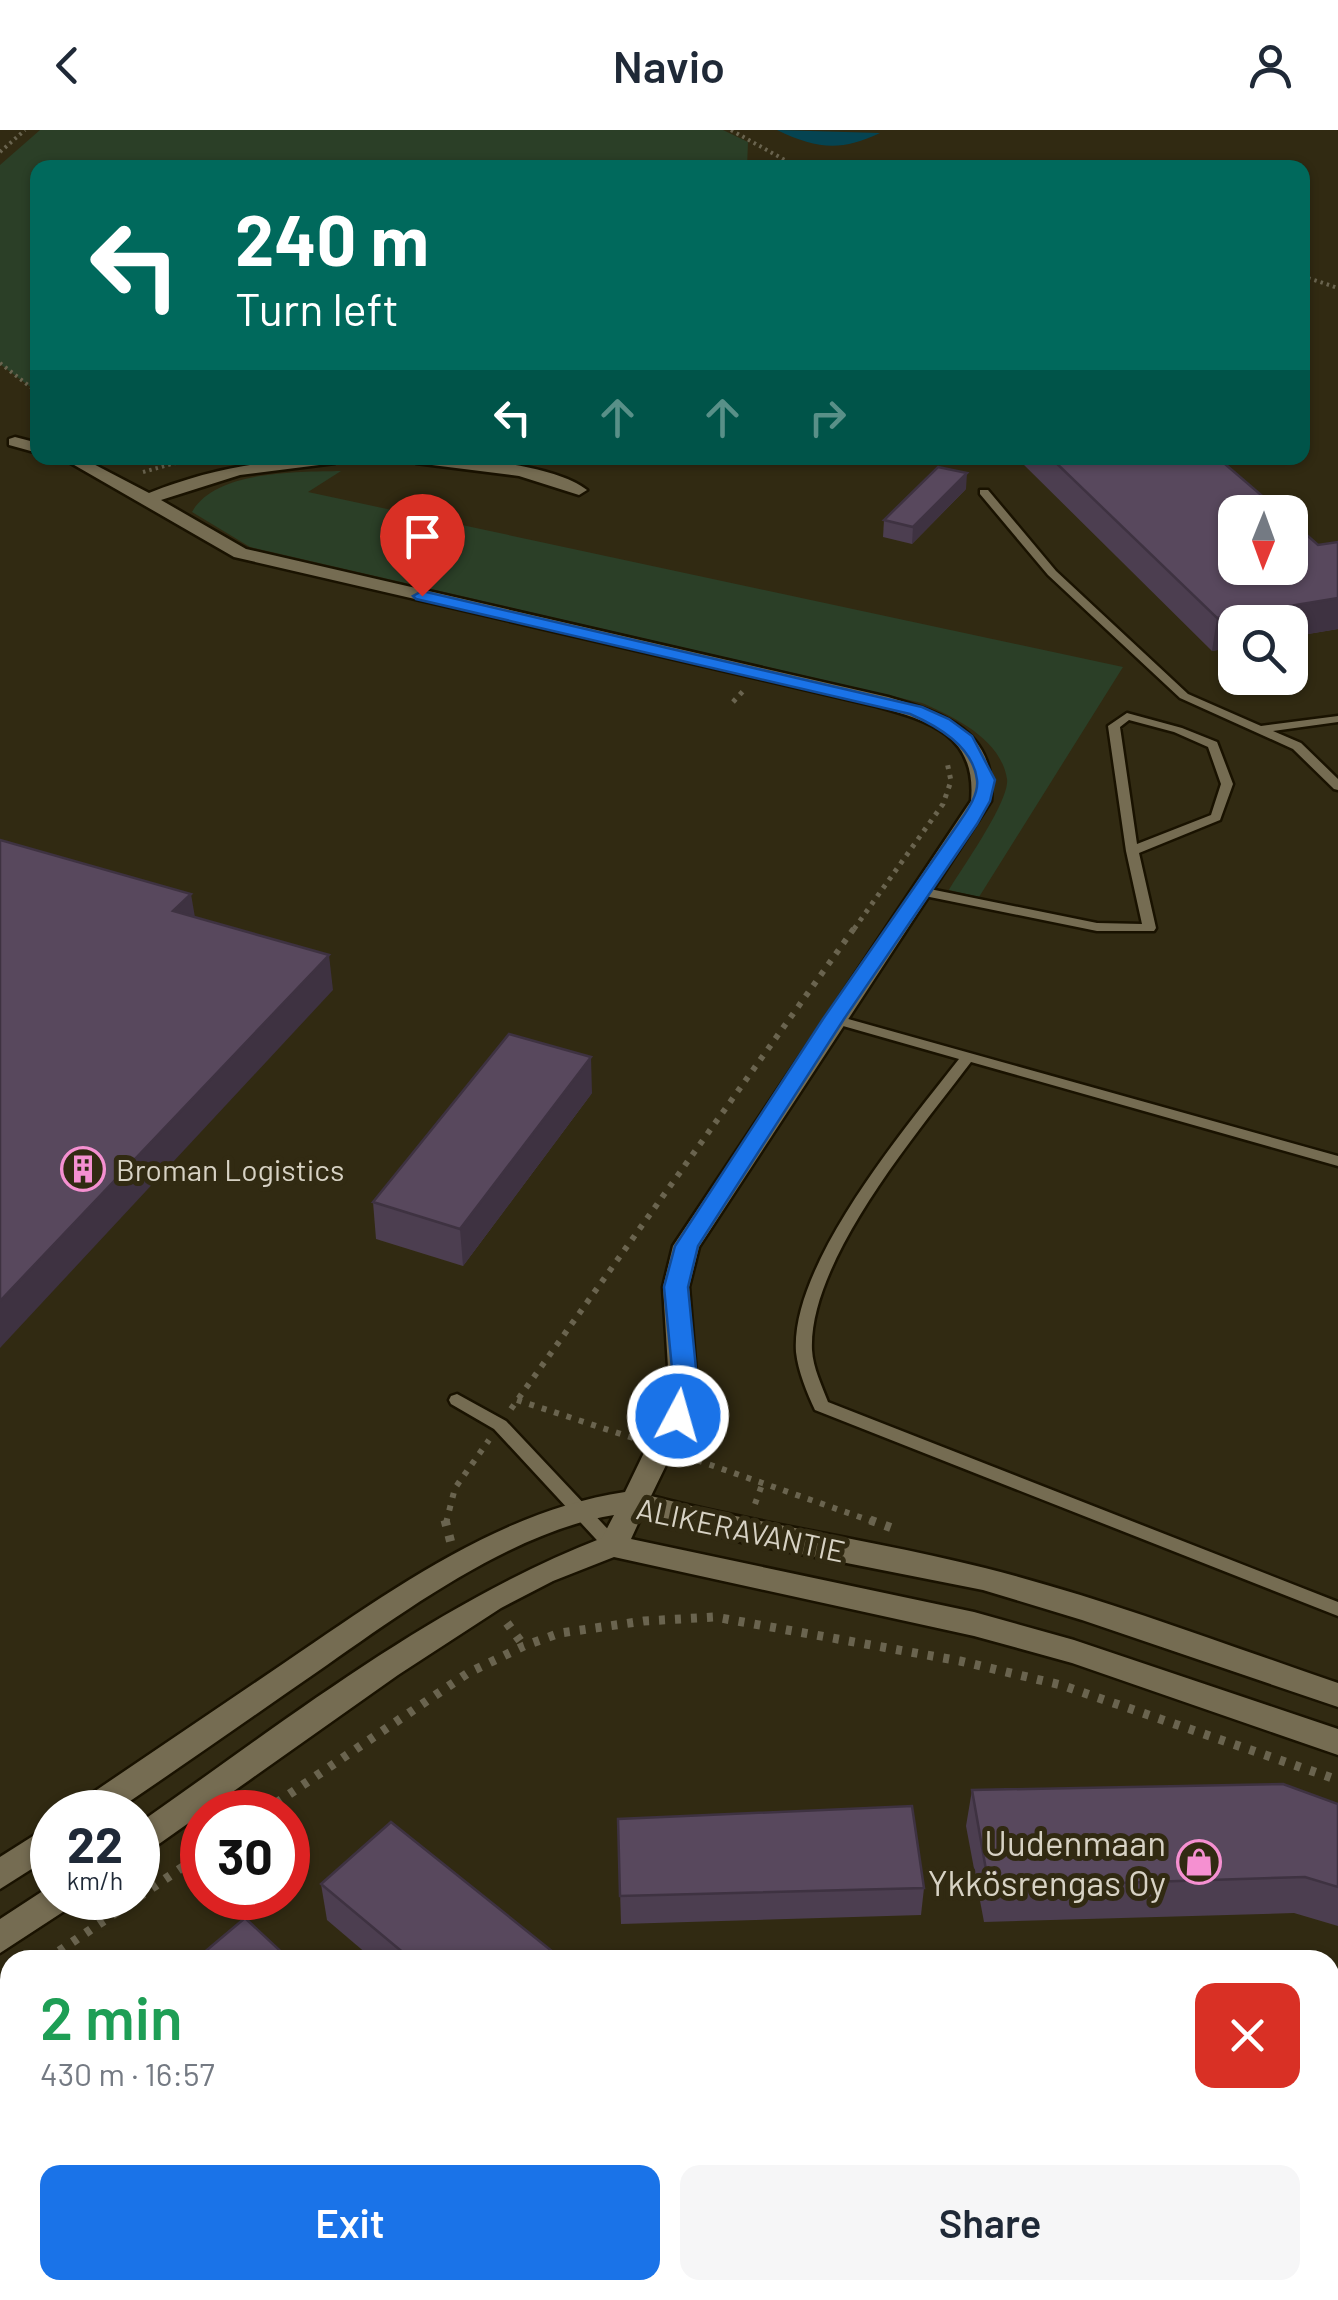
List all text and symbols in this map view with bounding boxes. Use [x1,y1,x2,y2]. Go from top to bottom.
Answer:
icon: back [40,38,95,93]
text: Navio [613,38,725,92]
icon: person [1243,38,1298,93]
text: 240 m [235,196,429,280]
icon: left [70,200,200,330]
text: Turn left [235,281,399,335]
icon: left [485,390,540,445]
icon: ahead [590,390,645,445]
icon: ahead [695,390,750,445]
icon: right [800,390,855,445]
pin [380,494,465,597]
north arrow [1218,495,1308,585]
map controls [1218,495,1308,695]
icon: arrive [395,509,450,564]
button: search [1218,605,1308,695]
building icon: Broman Logistics [60,1146,106,1192]
place label: Broman Logistics [116,1151,344,1187]
position arrow [626,1364,730,1468]
street label: ALIKERAVANTIE [634,1489,848,1569]
speed limit sign: 30 [180,1790,310,1920]
text: 22 [67,1813,123,1873]
place label: Uudenmaan Ykkösrengas Oy [928,1821,1166,1903]
shop icon: Uudenmaan Ykkösrengas Oy [1176,1839,1222,1885]
text: km/h [67,1865,123,1895]
text: 2 min [40,1980,183,2052]
button: close [1195,1983,1300,2088]
text: 430 m · 16:57 [40,2054,215,2092]
button: Exit [40,2165,660,2280]
button: Share [680,2165,1300,2280]

